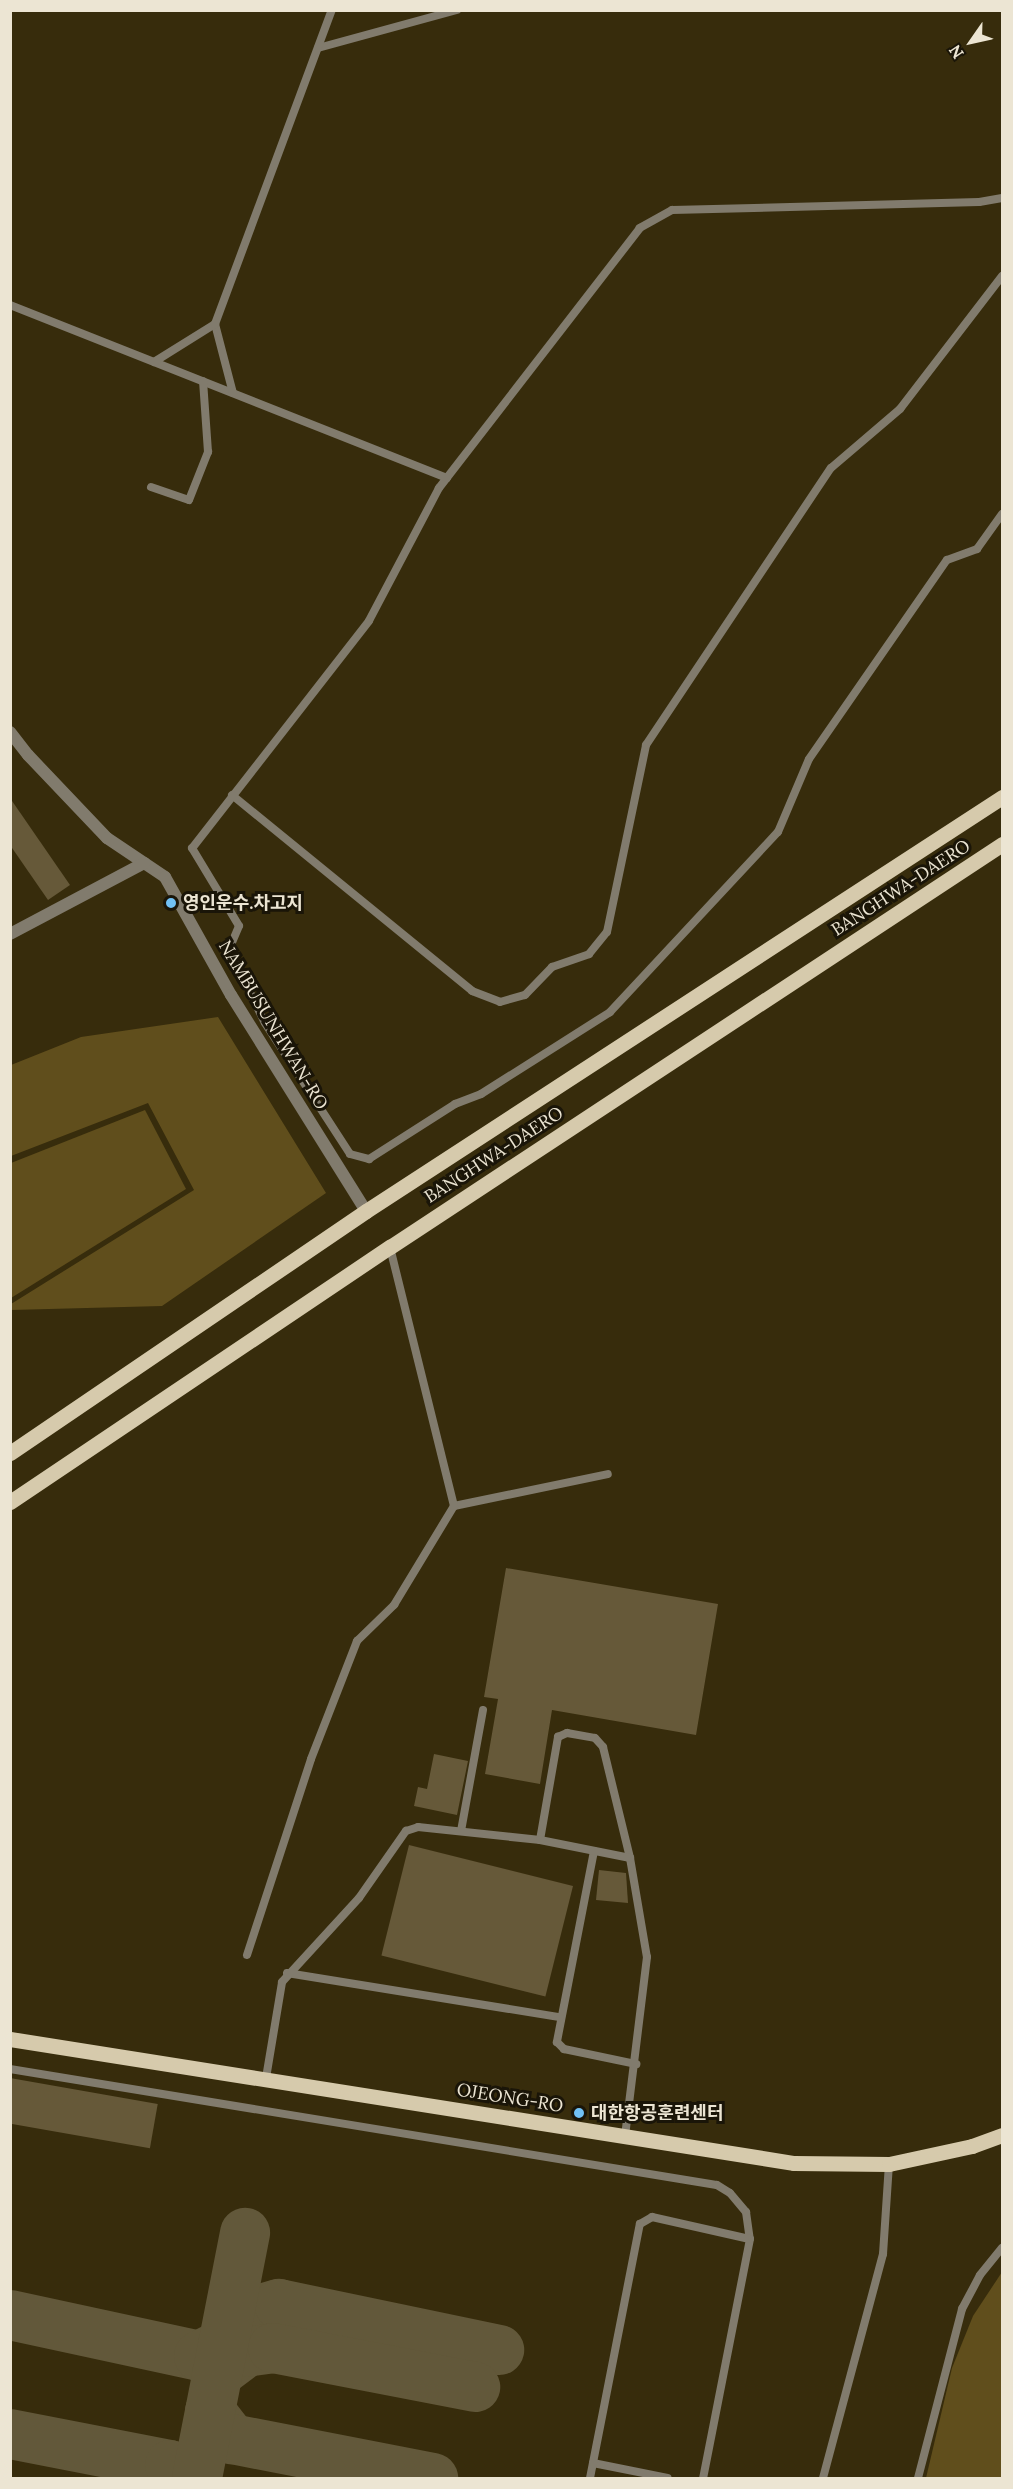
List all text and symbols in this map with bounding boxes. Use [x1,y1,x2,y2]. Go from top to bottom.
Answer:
north arrow [941,12,1001,72]
text: N [944,41,968,63]
street label: BANGHWA-DAERO [828,835,974,941]
place label: 영인운수.차고지 [183,892,303,914]
marker: 영인운수.차고지 [164,896,178,910]
street label: NAMBUSUNHWAN-RO [214,936,332,1114]
street label: BANGHWA-DAERO [421,1102,567,1208]
street label: OJEONG-RO [455,2079,565,2117]
place label: 대한항공훈련센터 [591,2102,723,2124]
marker: 대한항공훈련센터 [572,2106,586,2120]

